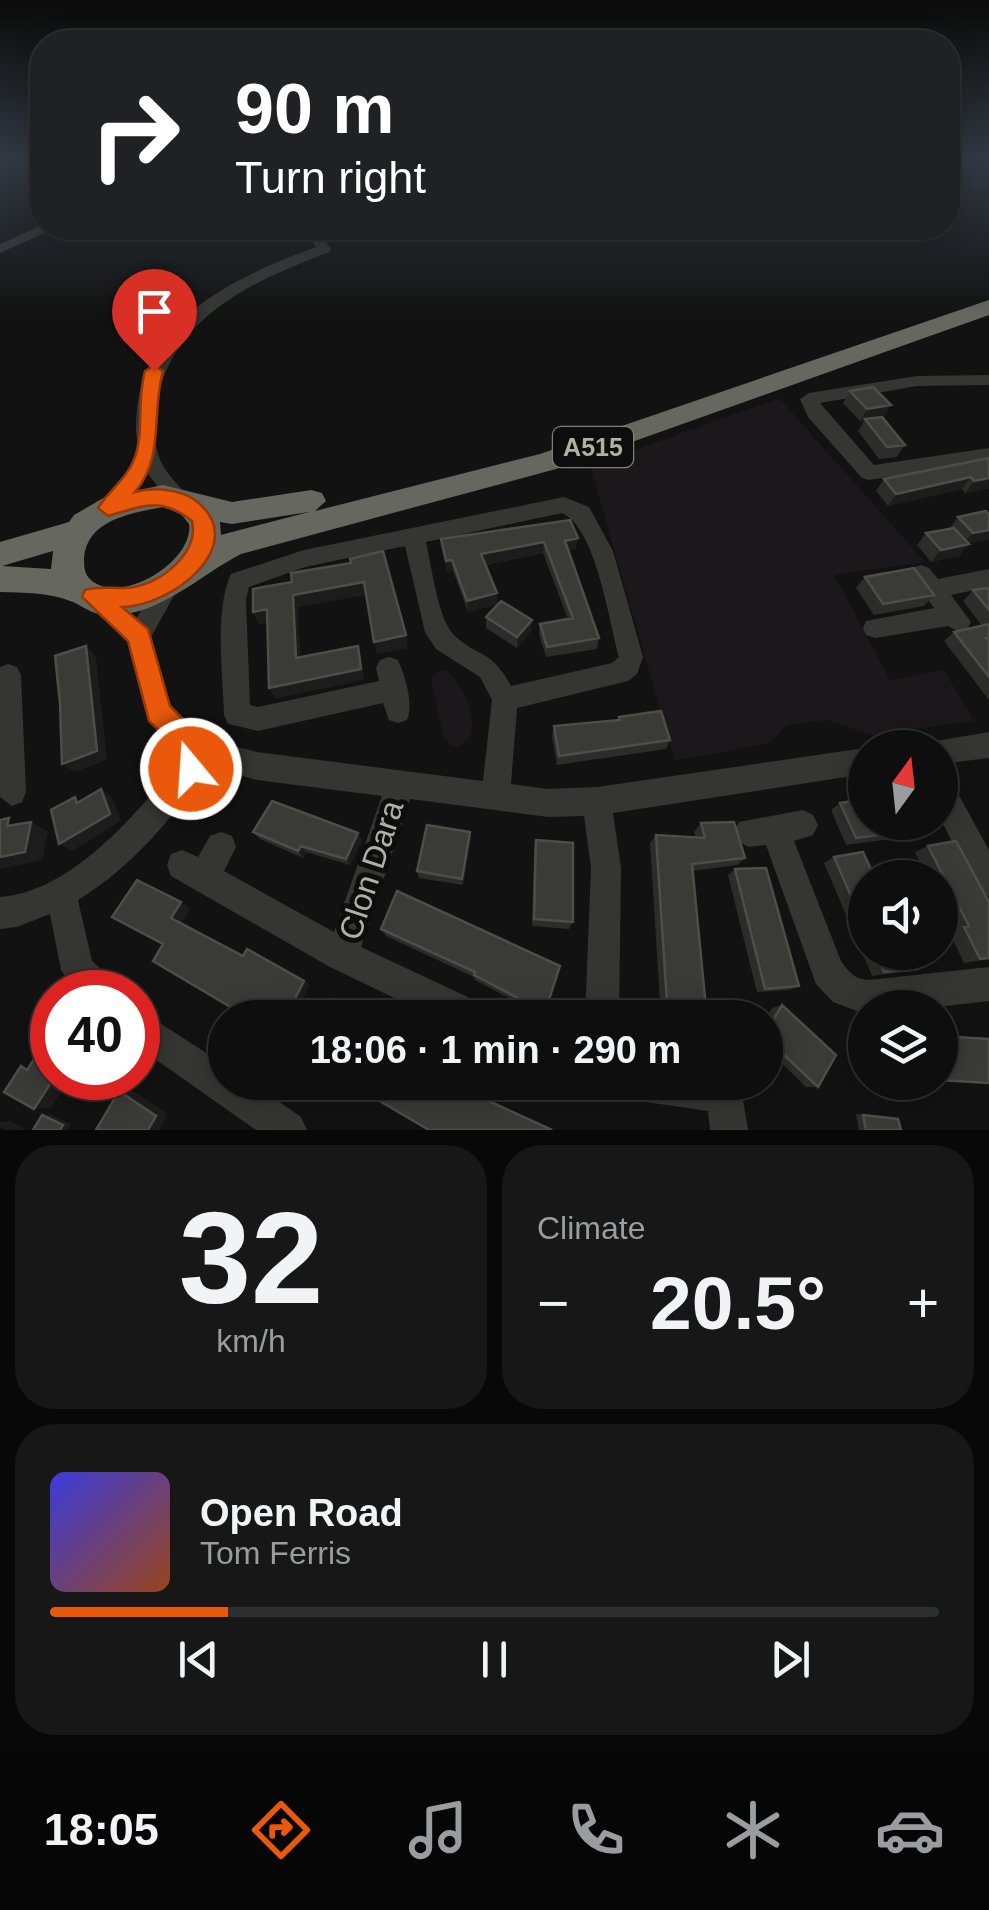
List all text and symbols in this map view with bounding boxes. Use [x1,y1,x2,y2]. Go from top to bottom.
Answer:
icon: right [70,70,200,200]
text: 90 m [235,70,395,148]
text: Turn right [235,152,426,203]
pin [112,269,197,372]
icon: arrive [127,284,182,339]
road number: A515 [553,427,633,467]
position arrow [139,717,243,821]
north arrow [848,730,958,840]
map controls [848,730,958,1100]
street label: Clon Dara [332,796,410,944]
button: sound [848,860,958,970]
speed limit sign: 40 [30,970,160,1100]
button: layers [848,990,958,1100]
text: 18:06 · 1 min · 290 m [310,1029,681,1071]
text: 32 [179,1185,323,1331]
text: Climate [537,1210,645,1246]
text: 20.5° [650,1261,826,1345]
text: − [537,1272,569,1334]
text: + [907,1272,939,1334]
text: km/h [216,1323,286,1359]
text: Open Road [200,1492,403,1534]
text: Tom Ferris [200,1535,351,1571]
icon: previous [171,1632,226,1687]
icon: pause [467,1632,522,1687]
icon: next [763,1632,818,1687]
icon: directions [246,1795,316,1865]
icon: music [403,1795,473,1865]
icon: phone [561,1795,631,1865]
icon: climate [718,1795,788,1865]
icon: car [875,1795,945,1865]
text: 18:05 [44,1804,159,1855]

